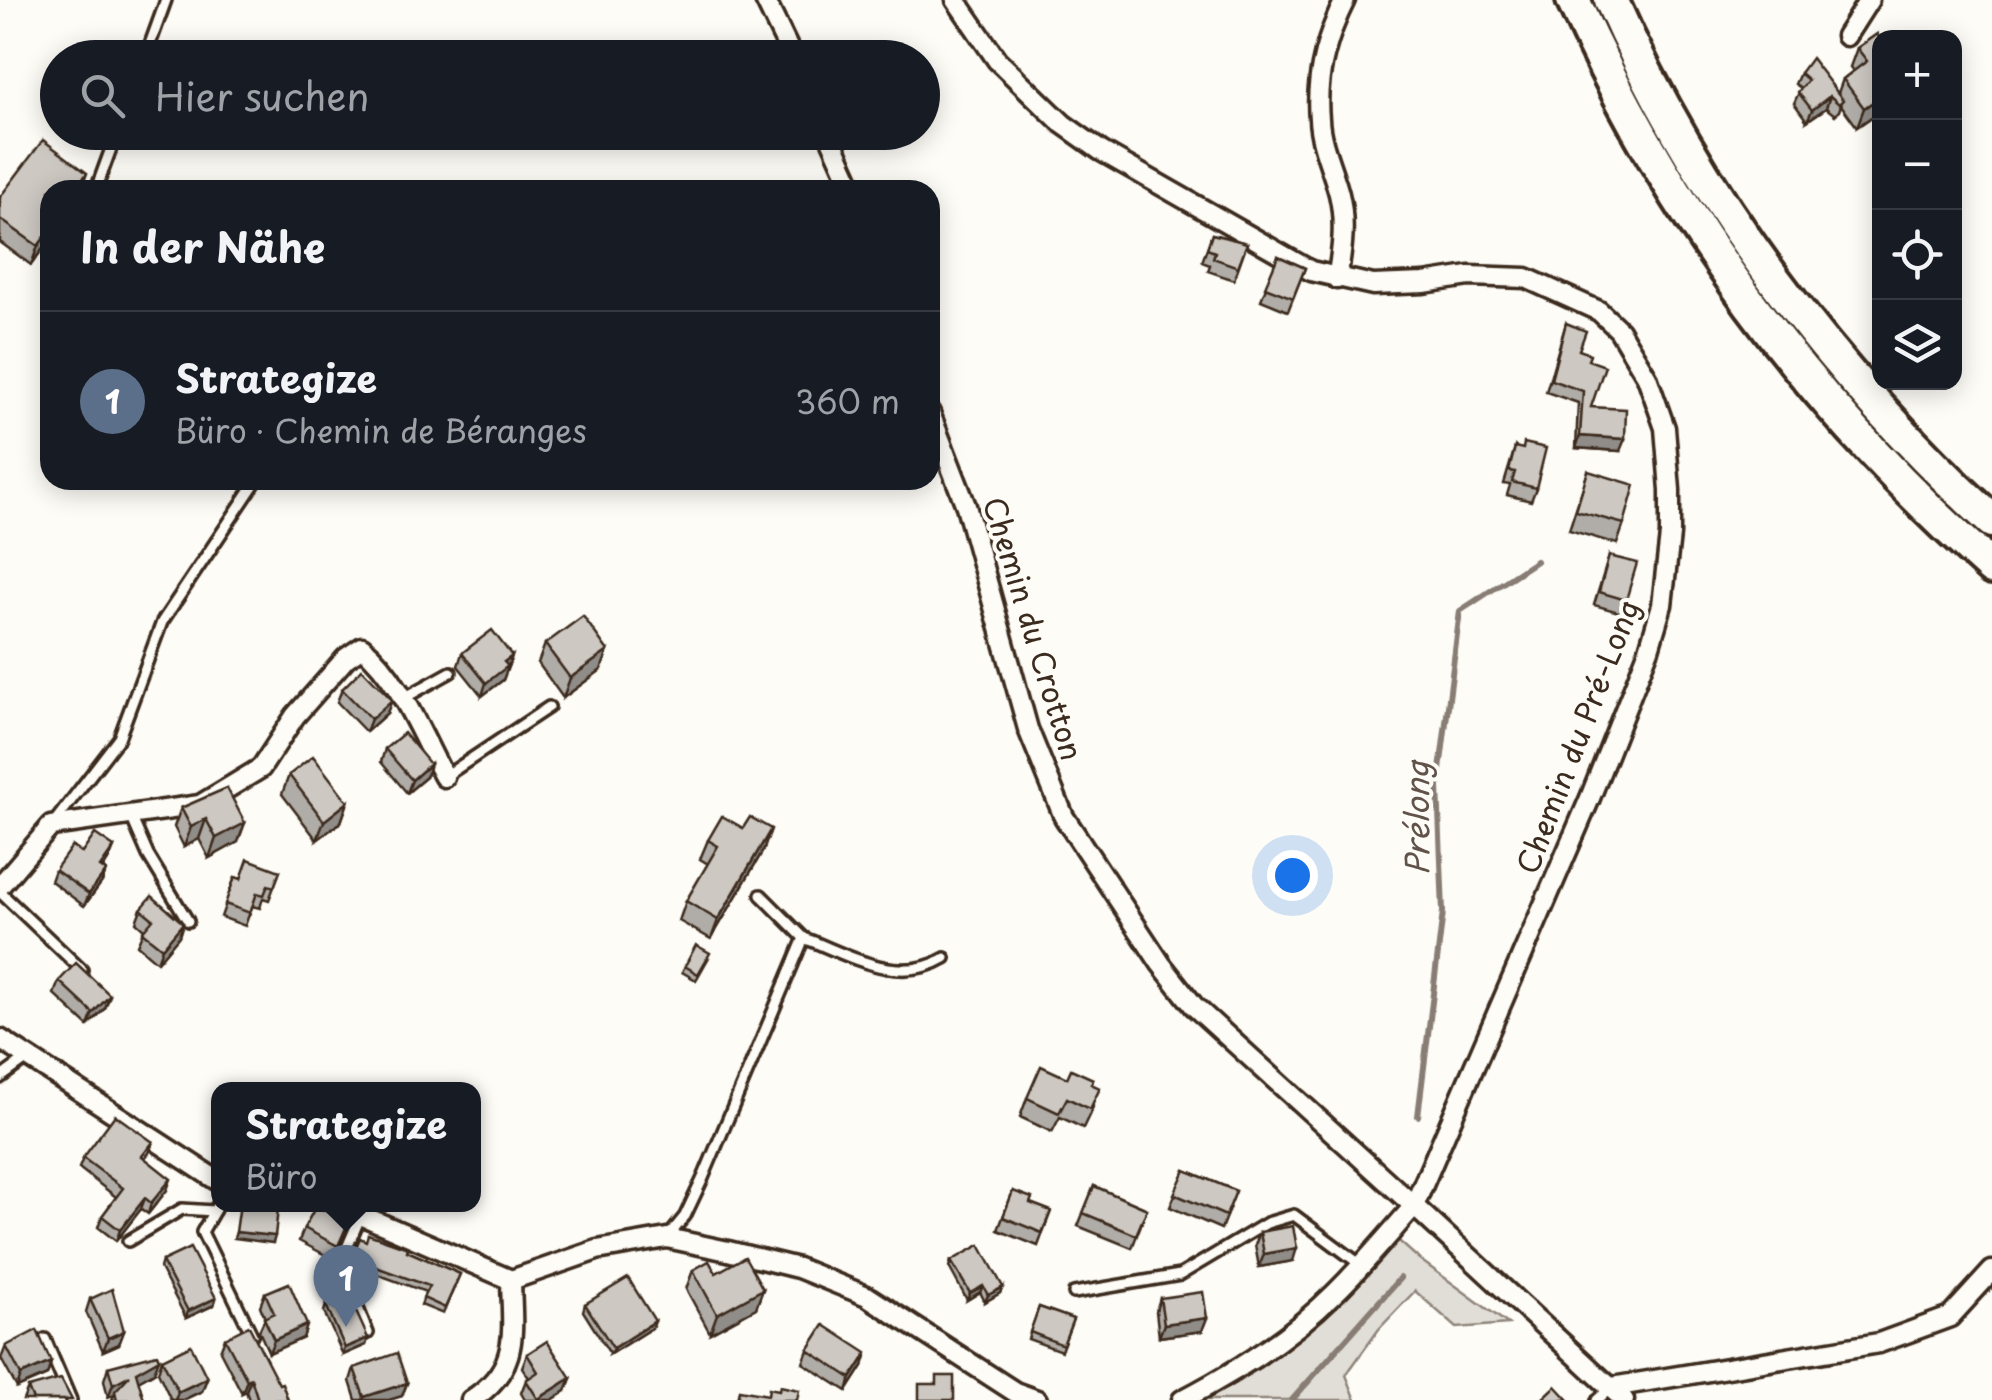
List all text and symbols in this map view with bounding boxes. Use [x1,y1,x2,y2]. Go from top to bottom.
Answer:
map controls [1872,30,1962,390]
button: + [1872,30,1962,120]
search box [40,40,940,150]
text: Hier suchen [155,67,369,124]
icon: search [75,68,130,123]
button: − [1872,120,1962,210]
button: locate [1872,210,1962,300]
text: In der Nähe [80,214,325,277]
button: layers [1872,300,1962,390]
text: Strategize [175,349,377,406]
text: 1 [105,377,120,425]
text: 360 m [795,377,900,425]
text: Büro · Chemin de Béranges [175,406,587,454]
street label: Chemin du Crotton [973,491,1096,765]
street label: Chemin du Pré-Long [1504,592,1650,880]
water label: Prélong [1392,759,1440,875]
your location [1267,850,1318,901]
popup [211,1082,481,1212]
text: Strategize [245,1095,447,1152]
text: Büro [245,1152,317,1200]
pin: 1 [314,1244,378,1327]

